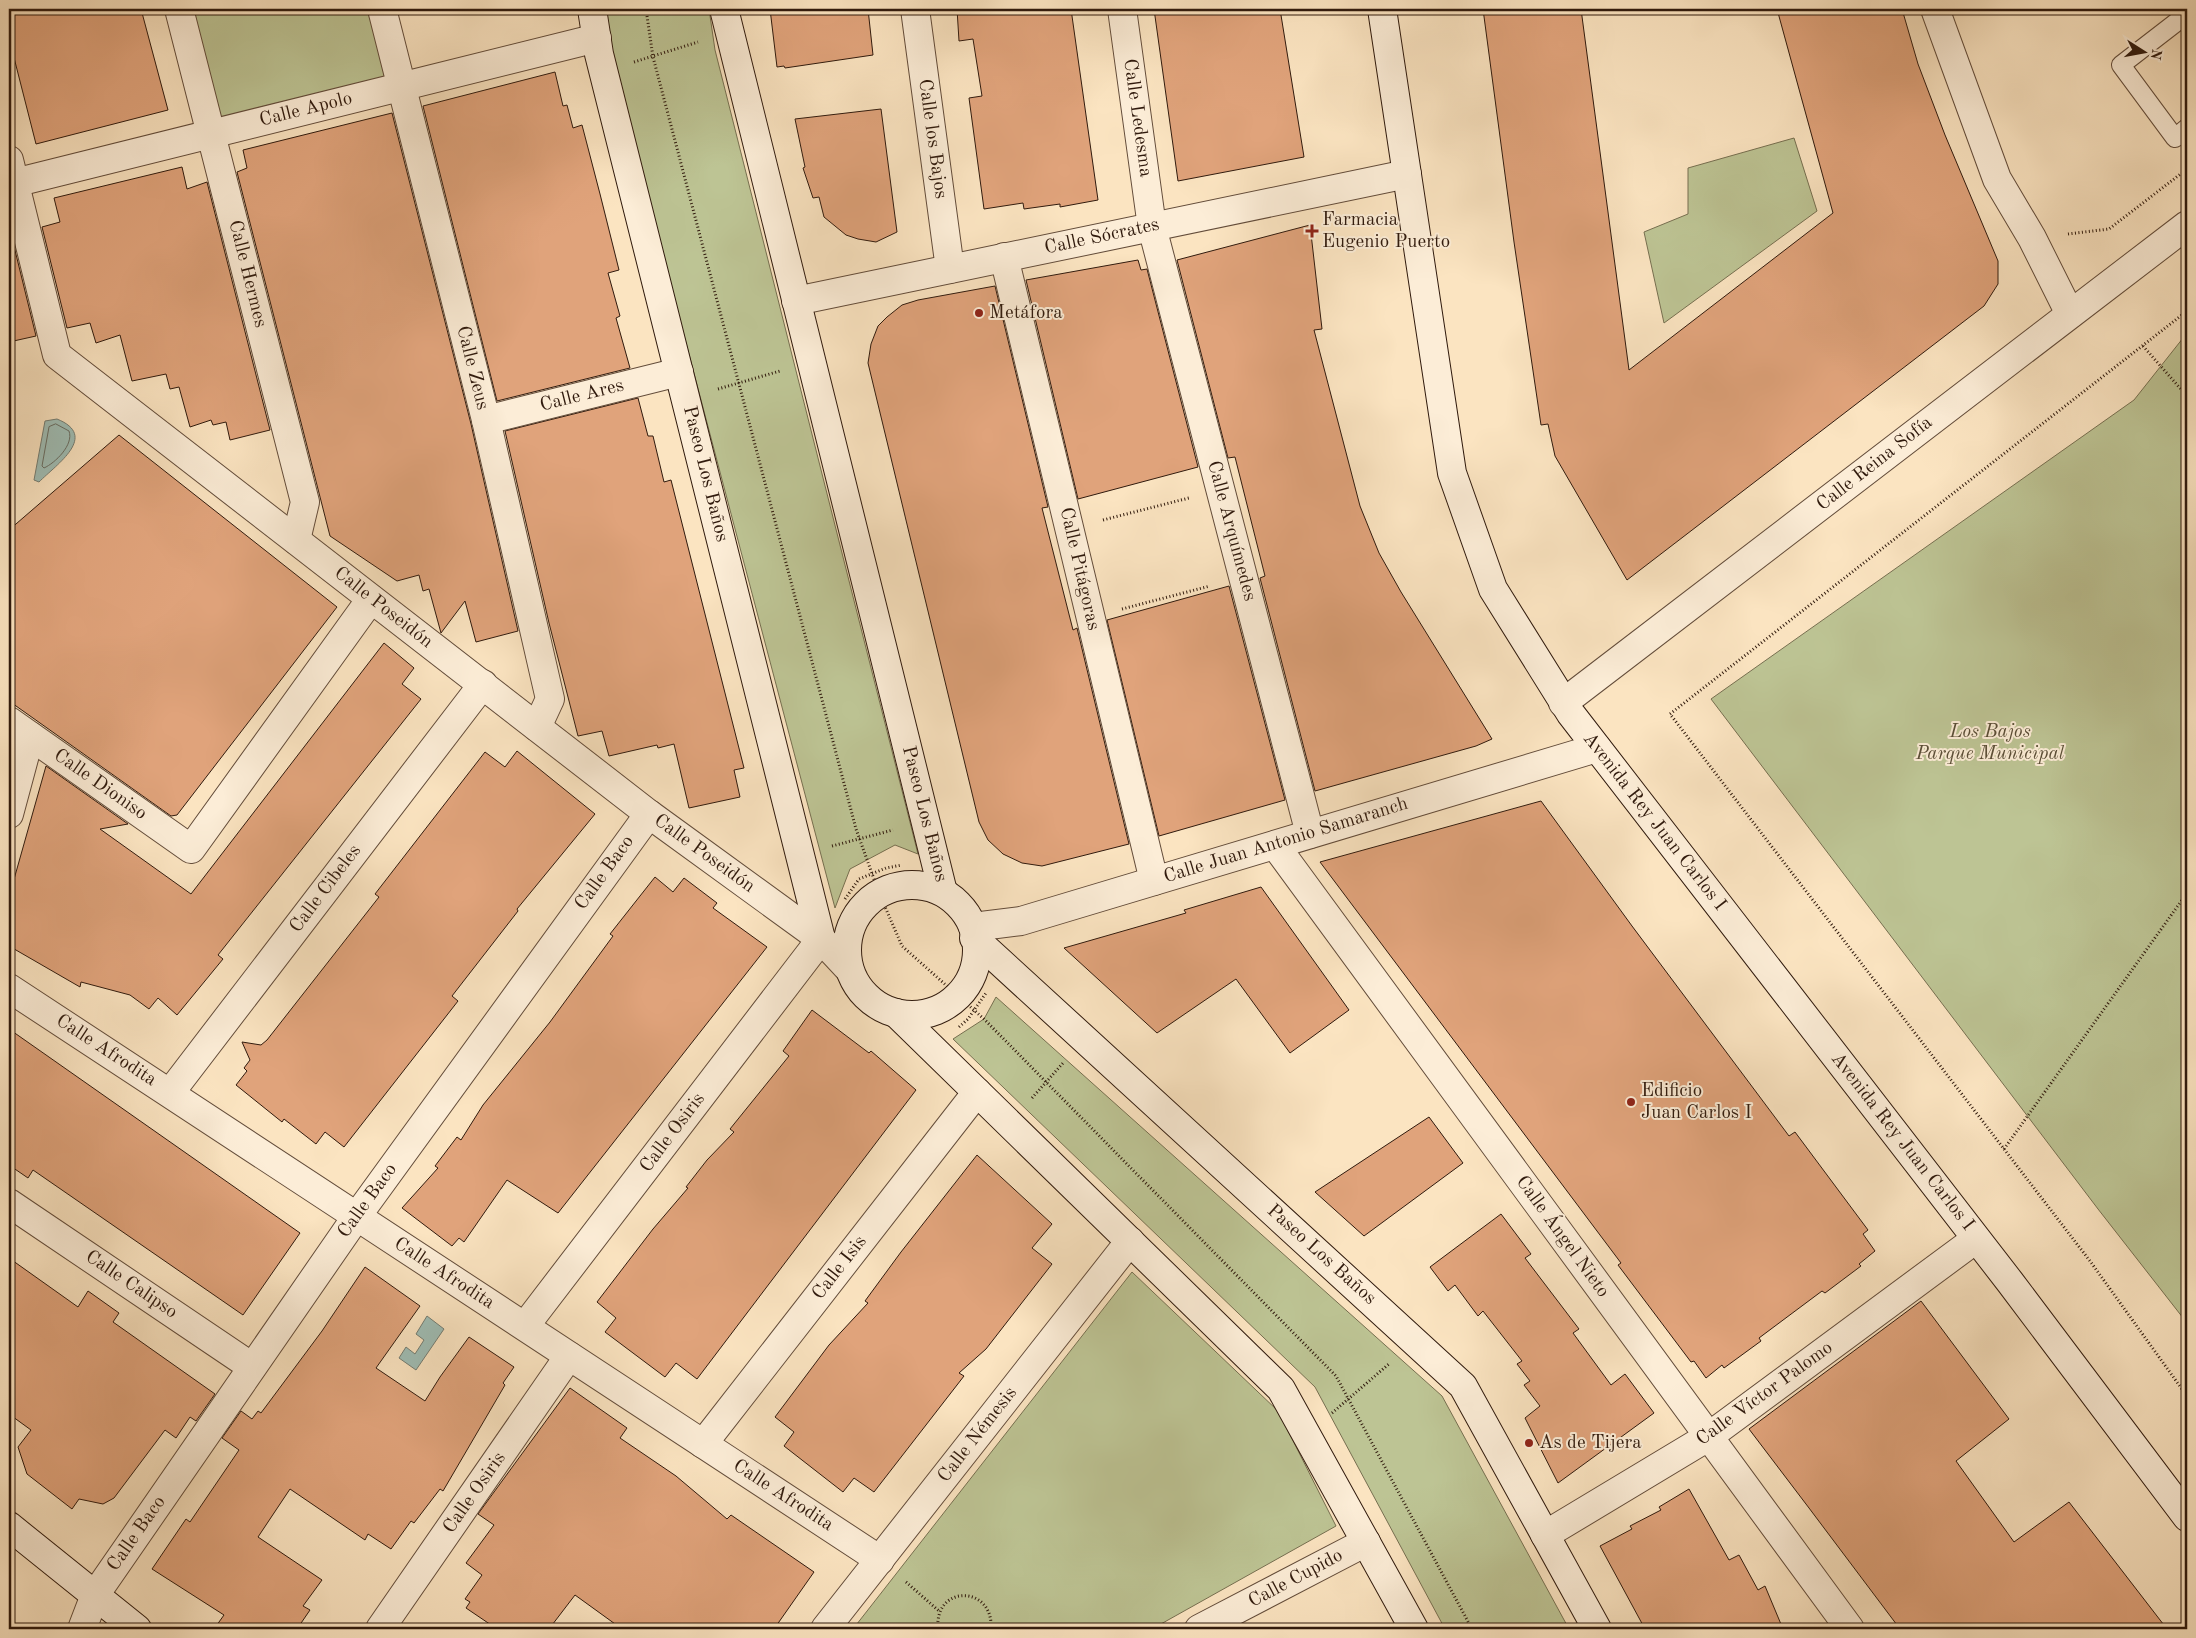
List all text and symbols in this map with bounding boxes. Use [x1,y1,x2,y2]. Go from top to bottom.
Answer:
north arrow [2118,28,2168,78]
text: N [2148,48,2164,61]
street label: Calle Ledesma [1119,58,1155,179]
street label: Calle los Bajos [914,78,950,200]
street label: Calle Apolo [258,89,354,131]
place label: Farmacia Eugenio Puerto [1322,211,1450,252]
street label: Calle Sócrates [1043,216,1161,258]
street label: Calle Hermes [224,218,270,330]
marker: Farmacia Eugenio Puerto [1306,225,1318,237]
place label: Metáfora [989,304,1063,323]
marker: Metáfora [973,307,985,319]
street label: Calle Zeus [452,324,492,412]
street label: Calle Ares [538,376,626,416]
street label: Paseo Los Baños [679,404,731,544]
street label: Calle Reina Sofía [1814,413,1937,515]
street label: Calle Arquímedes [1203,459,1259,603]
street label: Calle Pitágoras [1056,506,1102,632]
street label: Calle Poseidón [330,564,436,652]
park label: Los Bajos Parque Municipal [1915,723,2065,764]
street label: Avenida Rey Juan Carlos I [1579,730,1729,914]
street label: Paseo Los Baños [898,744,950,884]
street label: Calle Dioniso [50,746,150,824]
street label: Calle Juan Antonio Samaranch [1162,795,1410,887]
street label: Calle Poseidón [650,811,758,897]
street label: Calle Baco [572,832,638,914]
street label: Calle Cibeles [287,841,365,937]
street label: Calle Afrodita [52,1012,160,1091]
street label: Avenida Rey Juan Carlos I [1827,1050,1977,1234]
place label: Edificio Juan Carlos I [1641,1082,1752,1123]
street label: Calle Osiris [637,1090,709,1176]
marker: Edificio Juan Carlos I [1625,1096,1637,1108]
street label: Calle Baco [335,1160,401,1242]
street label: Calle Ángel Nieto [1512,1170,1616,1301]
street label: Paseo Los Baños [1263,1201,1379,1309]
street label: Calle Isis [809,1232,871,1304]
street label: Calle Afrodita [390,1235,498,1314]
street label: Calle Calipso [82,1247,180,1323]
street label: Calle Víctor Palomo [1693,1338,1837,1450]
street label: Calle Némesis [935,1384,1021,1486]
place label: As de Tijera [1539,1434,1642,1453]
marker: As de Tijera [1523,1437,1535,1449]
street label: Calle Osiris [440,1449,510,1537]
street label: Calle Afrodita [729,1457,837,1536]
street label: Calle Baco [104,1493,170,1575]
street label: Calle Cupido [1246,1546,1346,1612]

